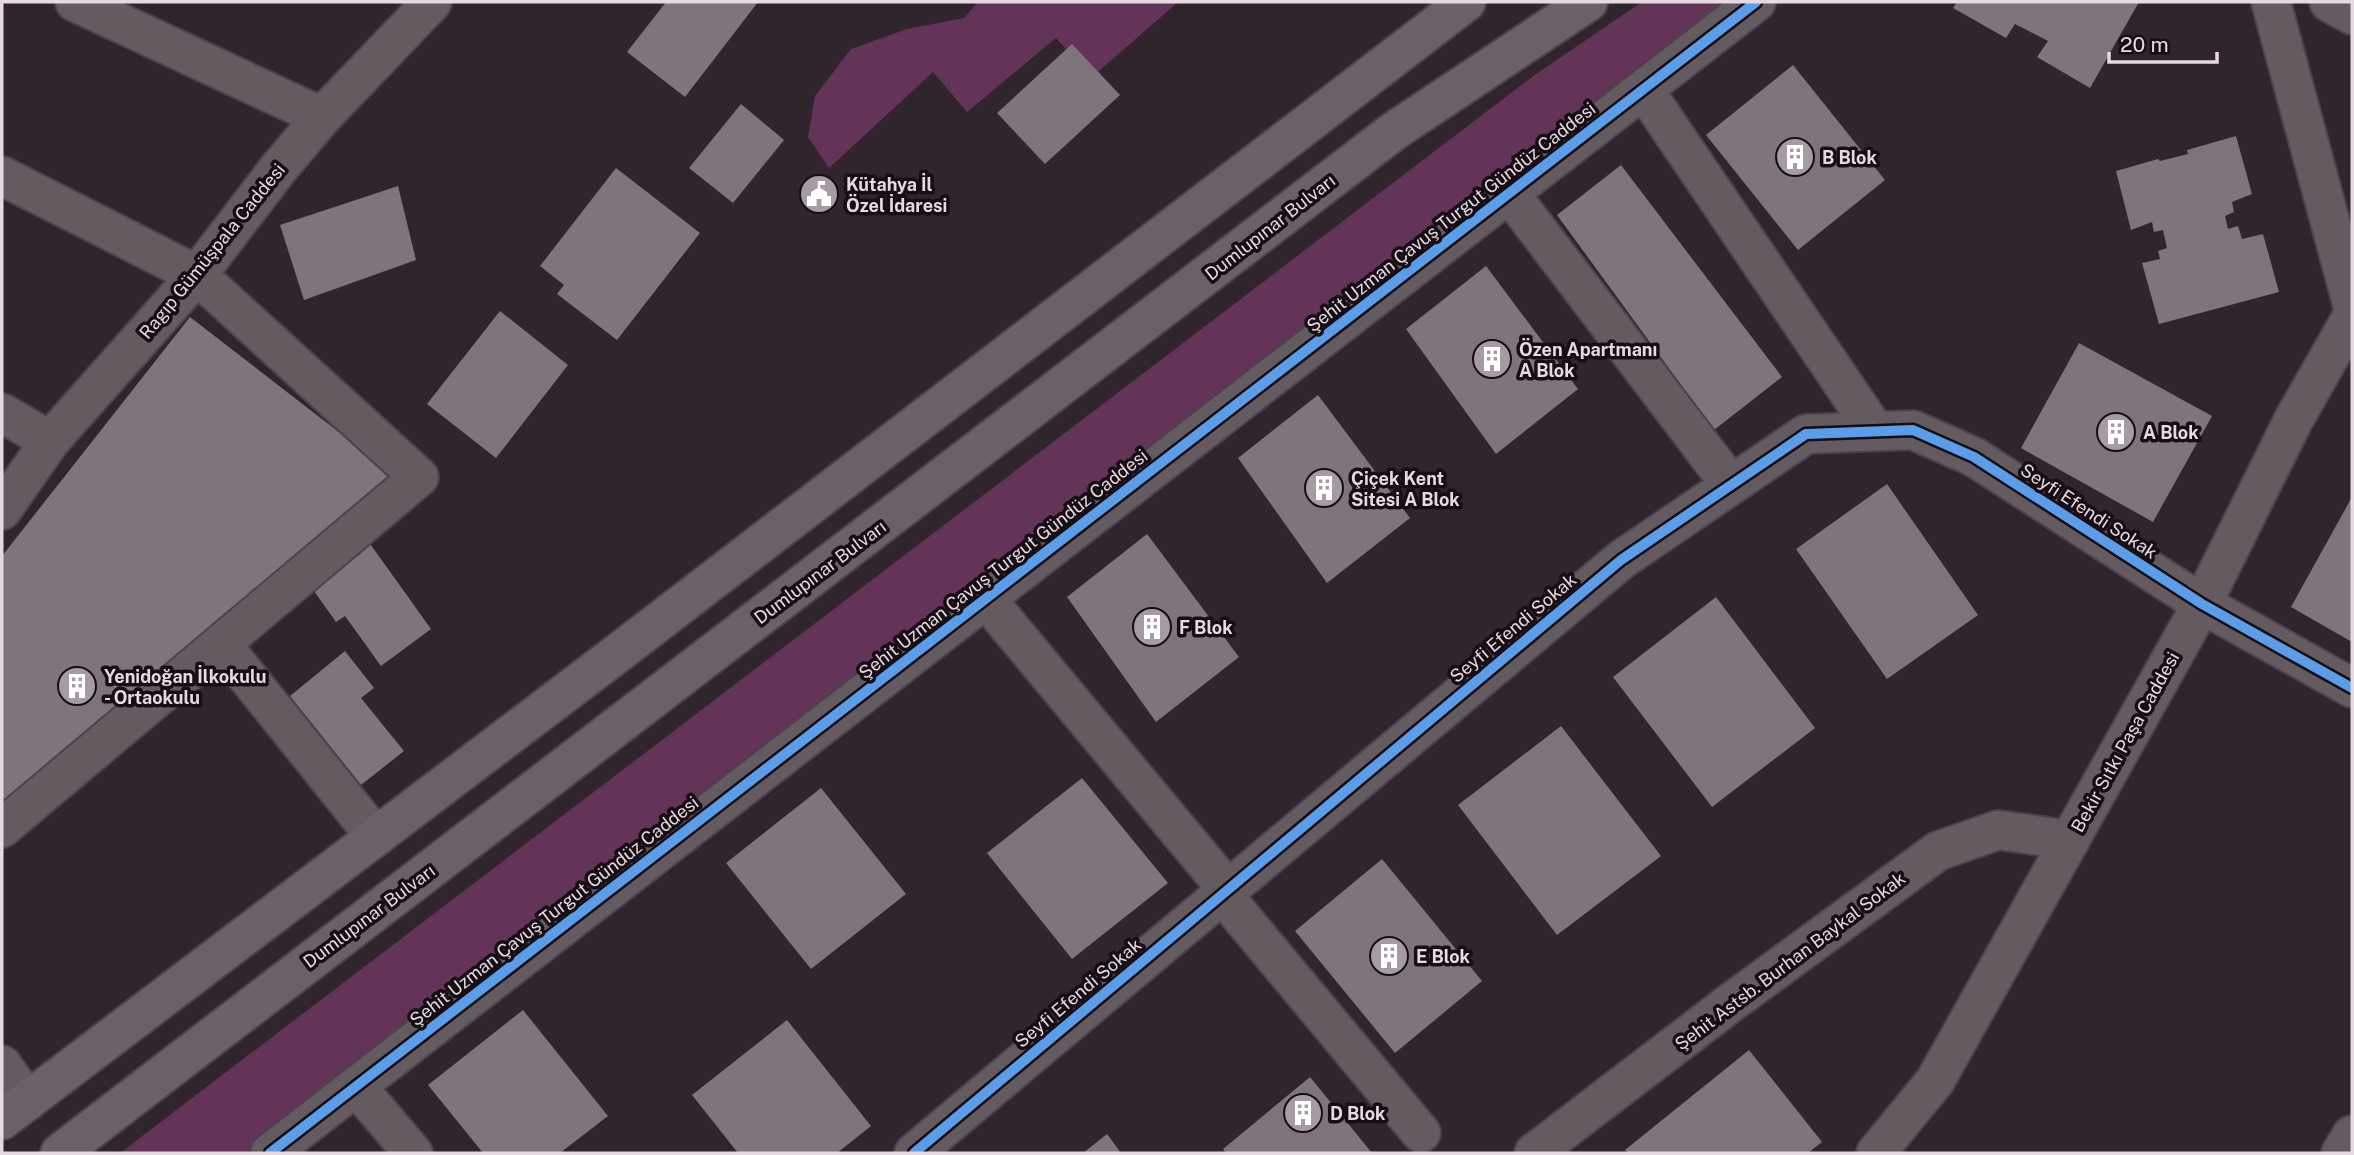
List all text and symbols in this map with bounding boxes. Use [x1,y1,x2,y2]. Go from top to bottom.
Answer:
scale bar [2109,21,2218,65]
text: 20 m [2120,32,2169,57]
street label: Şehit Uzman Çavuş Turgut Gündüz Caddesi [1303,98,1599,336]
building icon: B Blok [1774,136,1816,178]
place label: B Blok [1822,147,1877,168]
street label: Ragıp Gümüşpala Caddesi [135,159,289,343]
street label: Dumlupınar Bulvarı [1201,170,1339,284]
public building icon: Kütahya İl Özel İdaresi [798,173,840,215]
place label: Kütahya İl Özel İdaresi [846,173,947,216]
building icon: Özen Apartmanı A Blok [1471,338,1513,380]
place label: Özen Apartmanı A Blok [1519,338,1657,381]
building icon: A Blok [2095,411,2137,453]
place label: A Blok [2143,422,2199,443]
street label: Şehit Uzman Çavuş Turgut Gündüz Caddesi [855,445,1151,683]
street label: Seyfi Efendi Sokak [2017,459,2161,563]
building icon: Çiçek Kent Sitesi A Blok [1303,467,1345,509]
place label: Çiçek Kent Sitesi A Blok [1351,468,1460,510]
street label: Dumlupınar Bulvarı [750,516,890,628]
street label: Seyfi Efendi Sokak [1446,569,1580,687]
building icon: F Blok [1131,606,1173,648]
place label: F Blok [1179,617,1233,638]
street label: Bekir Sıtkı Paşa Caddesi [2067,648,2183,836]
building icon: Yenidoğan İlkokulu - Ortaokulu [56,665,98,707]
place label: Yenidoğan İlkokulu - Ortaokulu [104,665,267,708]
street label: Şehit Uzman Çavuş Turgut Gündüz Caddesi [406,792,702,1030]
street label: Dumlupınar Bulvarı [299,860,439,972]
street label: Şehit Astsb. Burhan Baykal Sokak [1671,867,1909,1055]
street label: Seyfi Efendi Sokak [1011,934,1145,1052]
building icon: E Blok [1368,935,1410,977]
place label: E Blok [1416,946,1471,967]
building icon: D Blok [1282,1092,1324,1134]
place label: D Blok [1330,1103,1386,1124]

